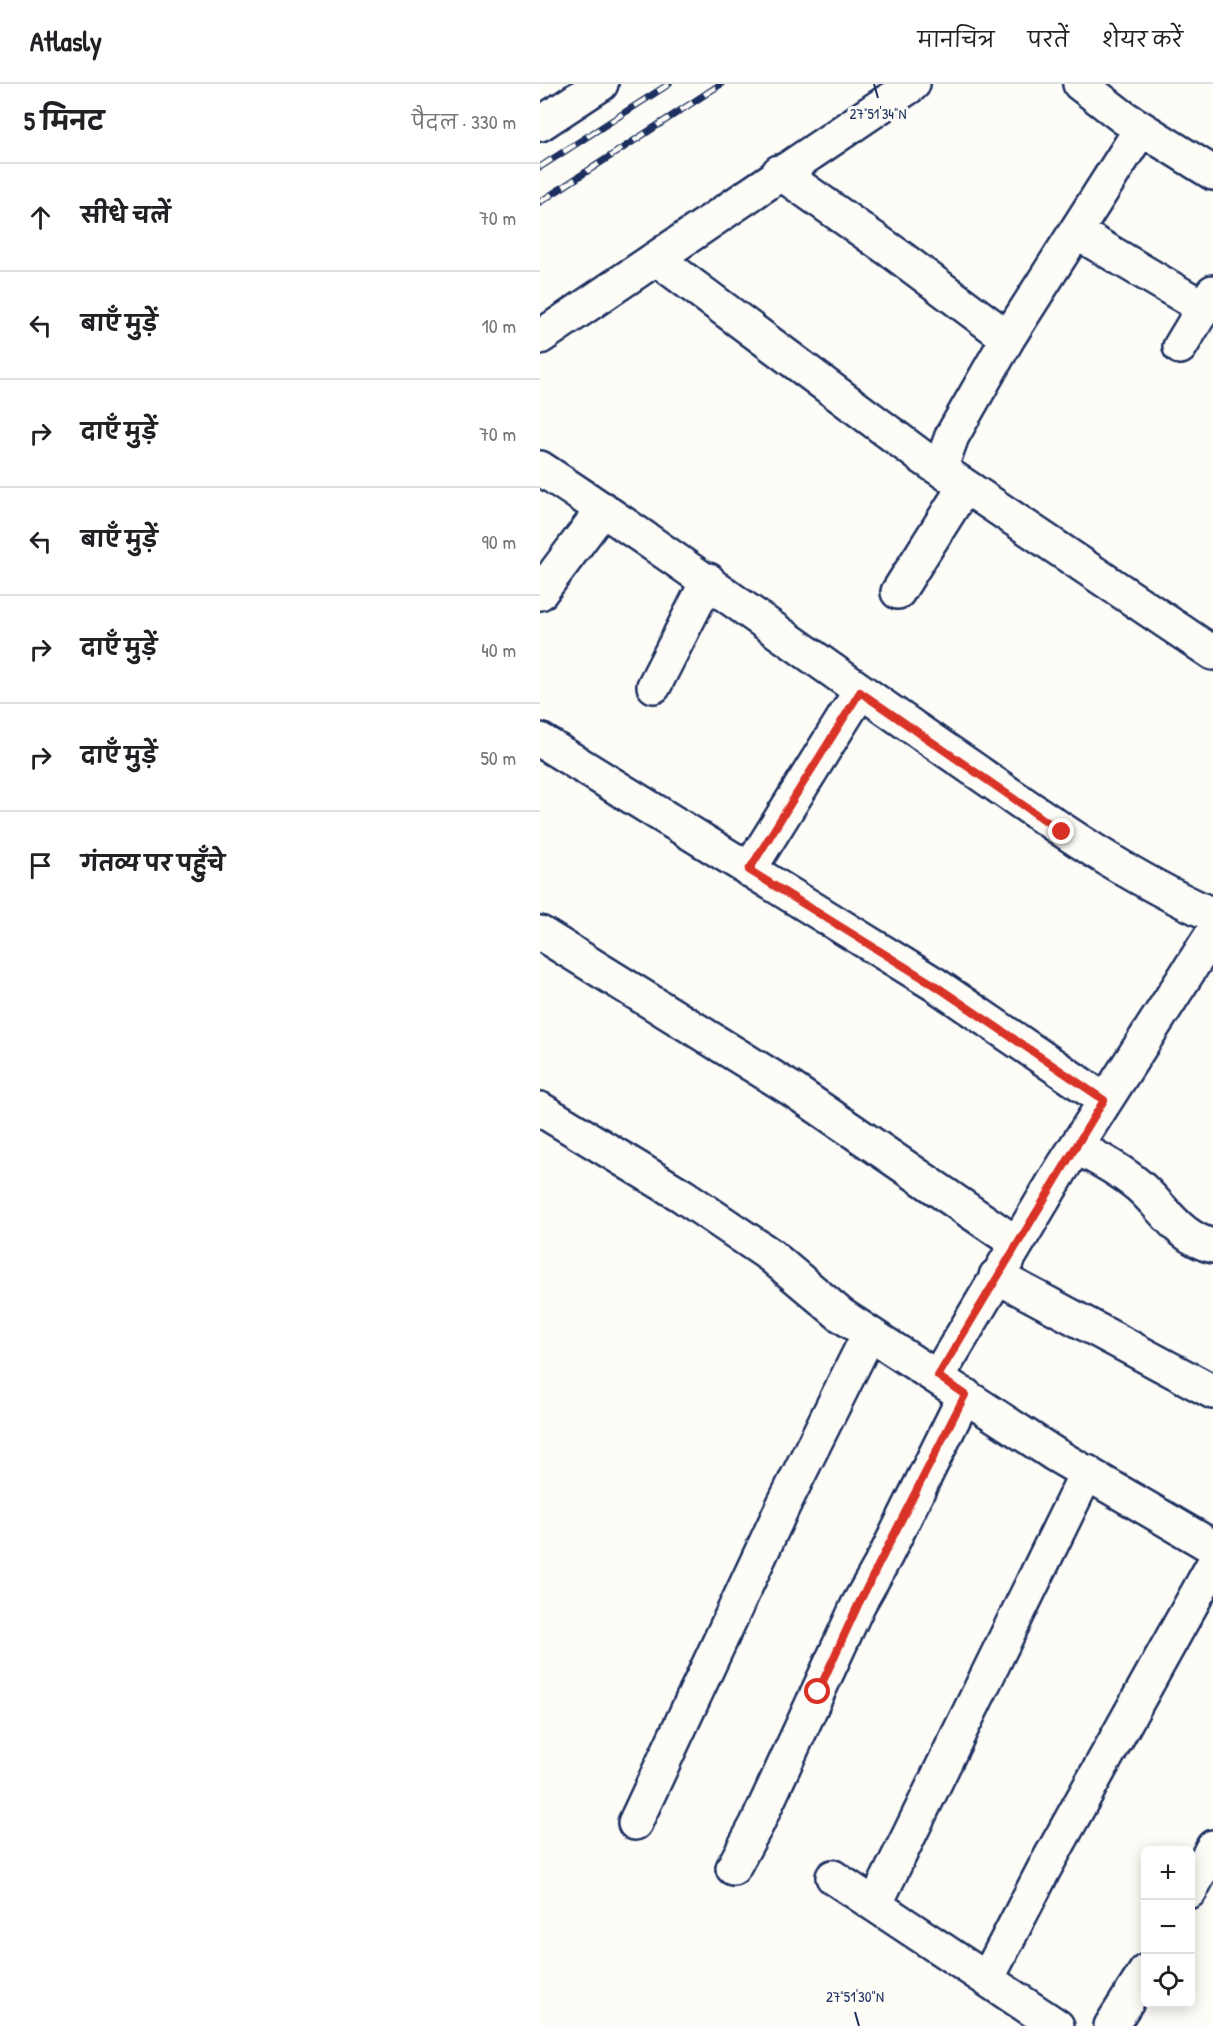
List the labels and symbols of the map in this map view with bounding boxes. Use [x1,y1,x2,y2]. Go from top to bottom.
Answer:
text: 27°51'34"N [849,103,907,124]
route end [1048,818,1074,844]
route start [804,1678,830,1704]
text: 27°51'30"N [826,1986,884,2007]

